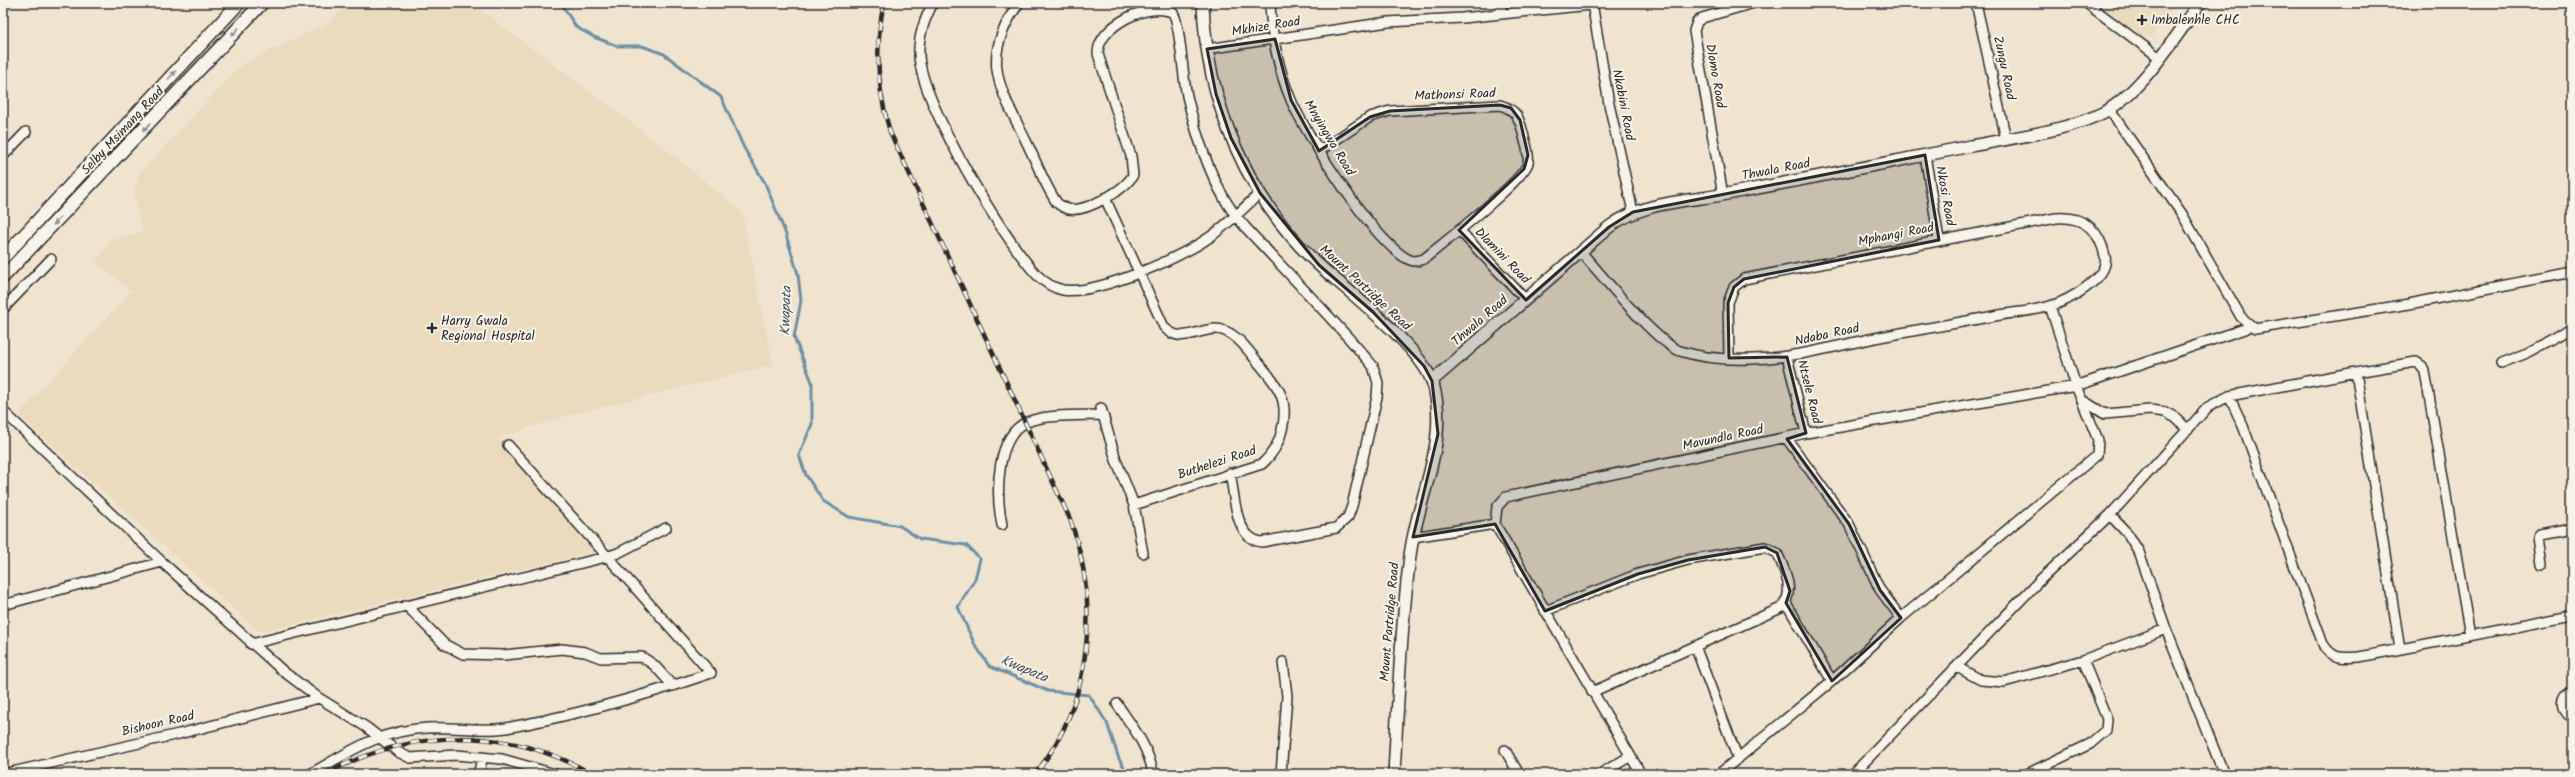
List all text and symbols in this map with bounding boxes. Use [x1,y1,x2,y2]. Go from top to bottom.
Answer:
place label: Imbalenhle CHC [2151,10,2240,31]
street label: Mkhize Road [1230,11,1302,43]
marker: Imbalenhle CHC [2136,14,2148,26]
one-way arrow [231,27,240,36]
street label: Zungu Road [1987,34,2021,102]
street label: Dlomo Road [1699,42,1731,110]
street label: Nkabini Road [1606,68,1640,143]
one-way arrow [167,70,176,80]
street label: Selby Msimang Road [77,82,170,180]
street label: Mathonsi Road [1414,83,1496,107]
street label: Mnyingwa Road [1298,96,1360,181]
one-way arrow [142,122,151,132]
street label: Thwala Road [1740,153,1813,187]
street label: Nkosi Road [1929,164,1961,228]
one-way arrow [52,216,62,226]
street label: Mphangi Road [1856,217,1936,253]
street label: Dlamini Road [1469,223,1535,290]
street label: Mount Partridge Road [1314,240,1416,337]
water label: Kwapata [774,284,798,336]
street label: Thwala Road [1447,290,1513,352]
place label: Harry Gwala Regional Hospital [441,311,535,347]
street label: Ndaba Road [1793,318,1862,352]
marker: Harry Gwala Regional Hospital [426,322,438,334]
street label: Ntsele Road [1791,358,1827,427]
street label: Mavundla Road [1681,419,1766,457]
street label: Buthelezi Road [1175,440,1259,486]
street label: Mount Partridge Road [1374,561,1406,682]
water label: Kwapata [997,649,1052,689]
street label: Bishoon Road [120,705,197,743]

